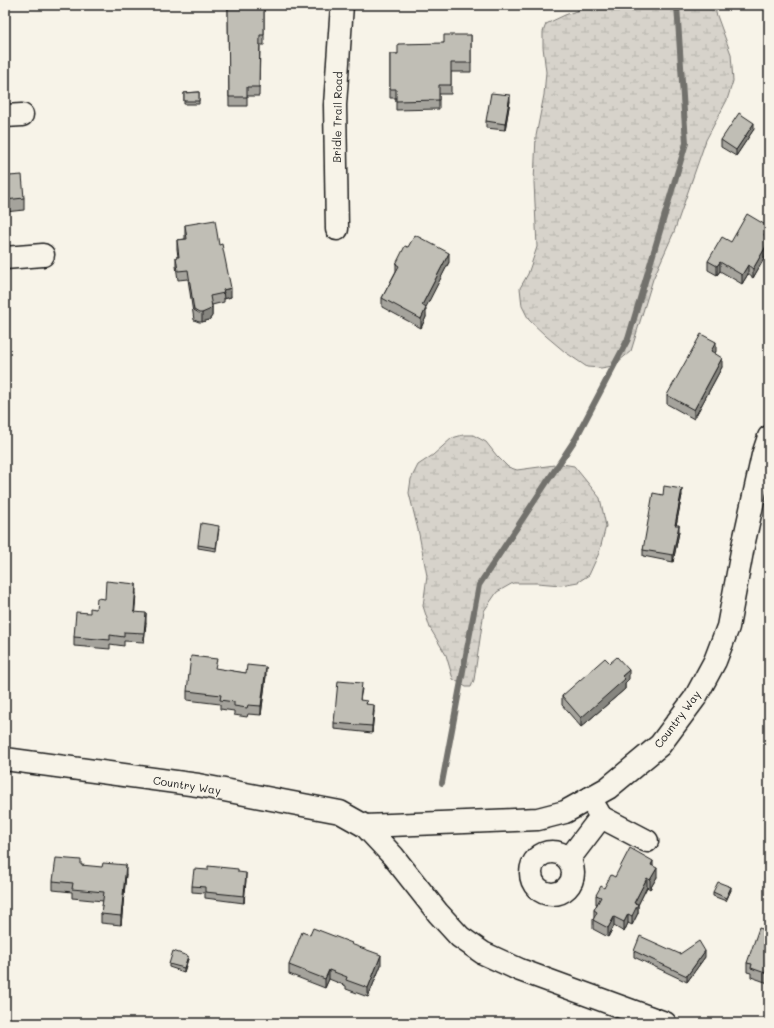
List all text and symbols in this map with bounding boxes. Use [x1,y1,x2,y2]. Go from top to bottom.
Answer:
street label: Bridle Trail Road [329,71,345,163]
street label: Country Way [650,687,704,751]
street label: Country Way [152,772,222,798]

